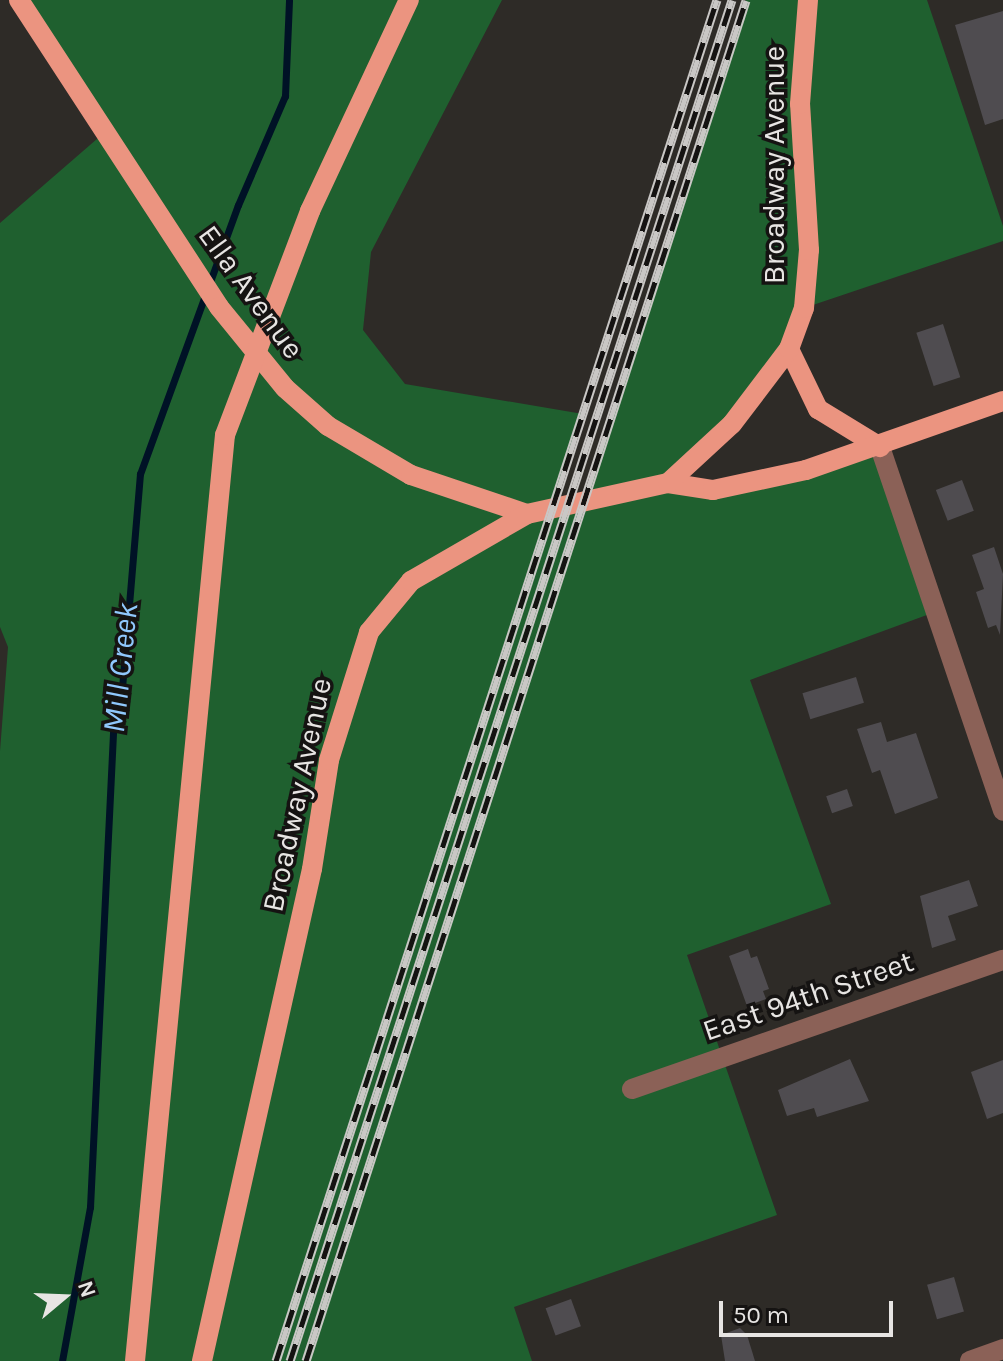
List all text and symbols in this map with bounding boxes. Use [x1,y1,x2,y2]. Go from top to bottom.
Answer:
street label: Broadway Avenue [756,46,792,284]
street label: Ella Avenue [191,218,311,366]
water label: Mill Creek [95,601,147,735]
street label: Broadway Avenue [255,675,339,915]
street label: East 94th Street [698,943,918,1049]
north arrow [24,1257,104,1337]
text: N [72,1277,102,1301]
scale bar [723,1285,897,1335]
text: 50 m [733,1301,789,1329]

